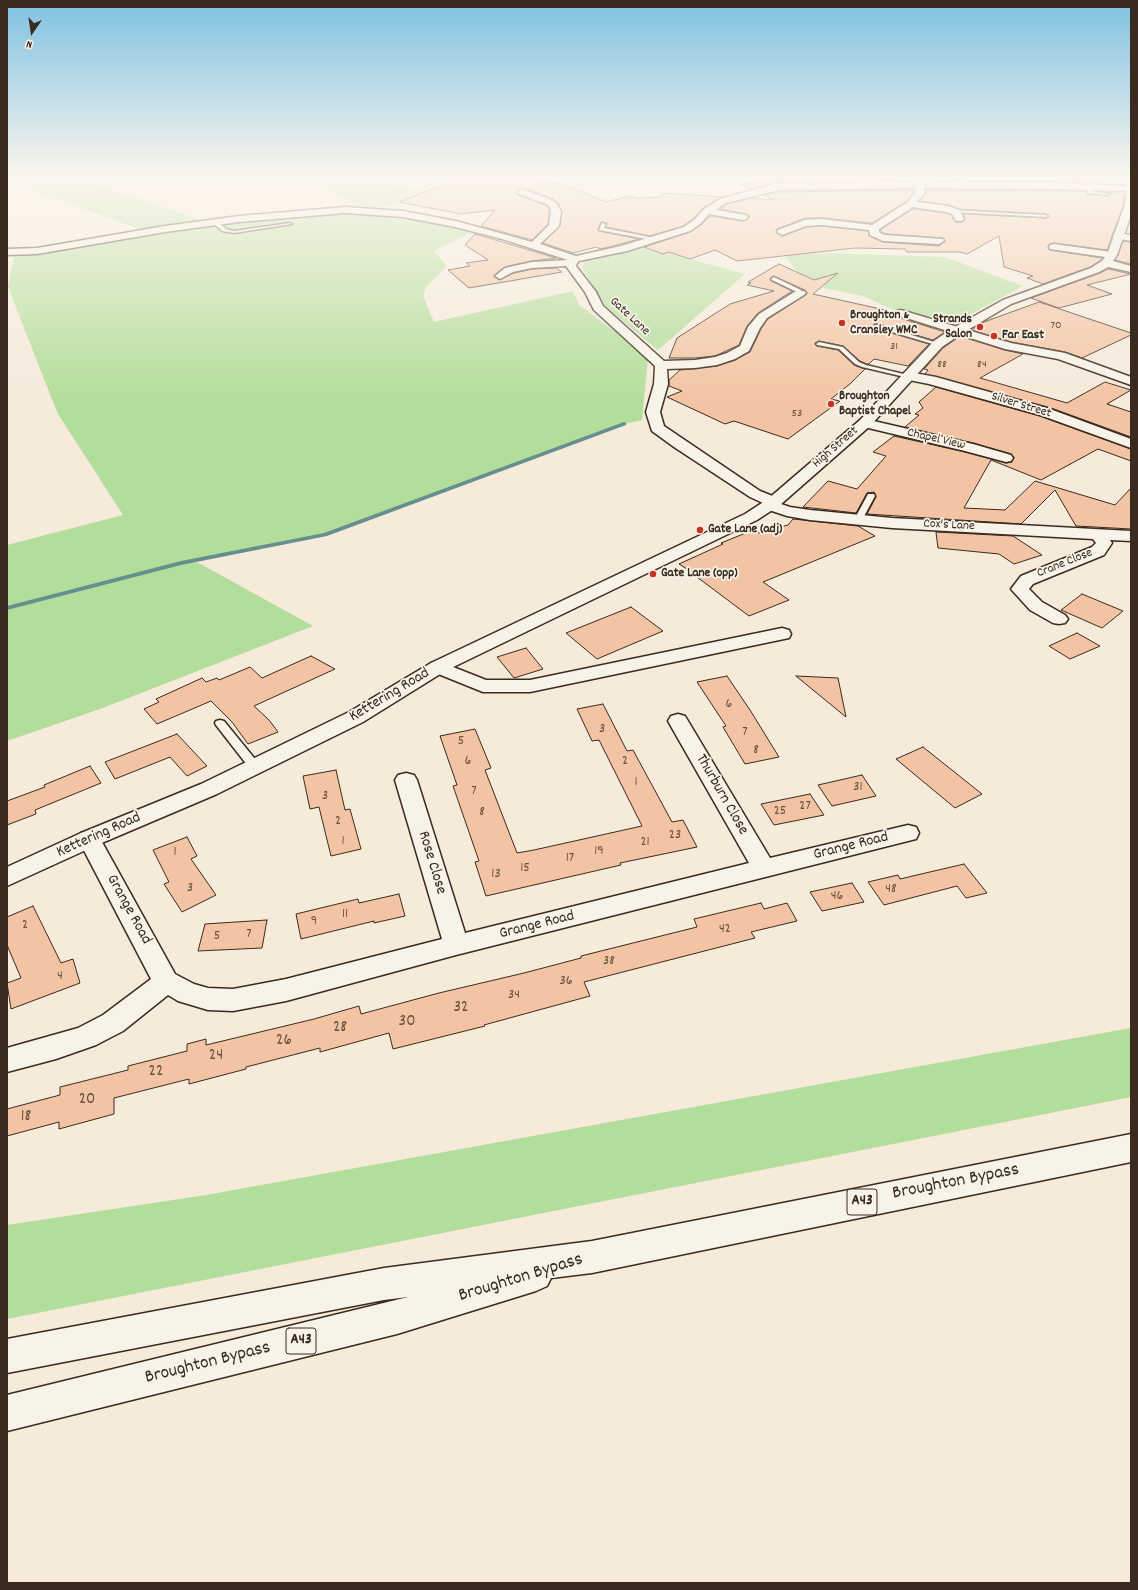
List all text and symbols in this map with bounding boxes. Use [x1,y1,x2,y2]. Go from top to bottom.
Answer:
north arrow [12,12,52,52]
text: N [25,35,34,52]
street label: Gate Lane [606,294,652,340]
place label: Broughton & Cransley WMC [850,308,917,339]
place label: Strands Salon [933,312,972,343]
marker: Broughton & Cransley WMC [837,318,847,328]
house number: 70 [1050,319,1062,333]
marker: Strands Salon [975,322,985,332]
place label: Far East [1002,328,1044,344]
marker: Far East [989,331,999,341]
house number: 31 [890,340,898,354]
house number: 88 [937,358,947,372]
house number: 84 [977,358,987,372]
place label: Broughton Baptist Chapel [839,389,911,420]
street label: Silver Street [989,390,1053,422]
marker: Broughton Baptist Chapel [826,399,836,409]
house number: 53 [792,407,802,421]
street label: High Street [810,424,862,472]
street label: Chapel View [906,426,966,454]
street label: Cox's Lane [923,517,975,535]
place label: Gate Lane (adj) [708,522,782,538]
marker: Gate Lane (adj) [695,525,705,535]
street label: Crane Close [1035,546,1095,582]
place label: Gate Lane (opp) [661,566,738,582]
marker: Gate Lane (opp) [648,569,658,579]
street label: Kettering Road [346,665,434,727]
house number: 6 [726,697,732,713]
house number: 3 [599,722,605,738]
house number: 7 [742,725,748,741]
house number: 5 [458,734,464,750]
house number: 8 [753,743,759,759]
street label: Thurburn Close [690,751,752,839]
house number: 6 [465,754,471,770]
house number: 2 [622,754,628,770]
house number: 1 [634,775,638,791]
house number: 31 [853,780,863,796]
house number: 7 [471,784,477,800]
house number: 3 [322,789,328,805]
house number: 27 [799,799,811,815]
house number: 25 [774,804,786,820]
house number: 8 [479,805,485,821]
street label: Kettering Road [54,809,144,863]
house number: 2 [335,814,341,830]
house number: 23 [669,828,681,844]
street label: Grange Road [812,828,890,866]
street label: Rose Close [412,829,450,897]
house number: 1 [341,834,345,850]
house number: 21 [640,835,650,851]
house number: 19 [594,844,604,860]
house number: 1 [173,845,177,861]
house number: 17 [566,851,574,867]
house number: 15 [520,861,530,877]
house number: 13 [491,867,501,883]
street label: Grange Road [101,872,155,948]
house number: 3 [187,881,193,897]
house number: 48 [885,882,897,898]
house number: 46 [831,889,843,905]
house number: 11 [342,907,348,923]
street label: Grange Road [498,907,576,945]
house number: 9 [311,914,317,930]
house number: 2 [22,918,28,934]
house number: 42 [719,922,731,938]
house number: 7 [246,927,252,943]
house number: 5 [214,929,220,945]
house number: 38 [603,954,615,970]
house number: 4 [57,969,63,985]
house number: 36 [559,974,573,990]
house number: 34 [508,988,520,1004]
house number: 32 [454,999,468,1019]
house number: 30 [399,1013,415,1033]
house number: 28 [333,1019,347,1039]
house number: 26 [276,1032,292,1052]
house number: 24 [209,1047,223,1067]
house number: 22 [149,1063,163,1083]
house number: 20 [79,1091,95,1111]
house number: 18 [21,1108,31,1128]
street label: Broughton Bypass [891,1160,1021,1206]
road number: A43 [847,1189,877,1215]
street label: Broughton Bypass [456,1249,586,1309]
road number: A43 [286,1328,316,1354]
street label: Broughton Bypass [143,1337,273,1391]

